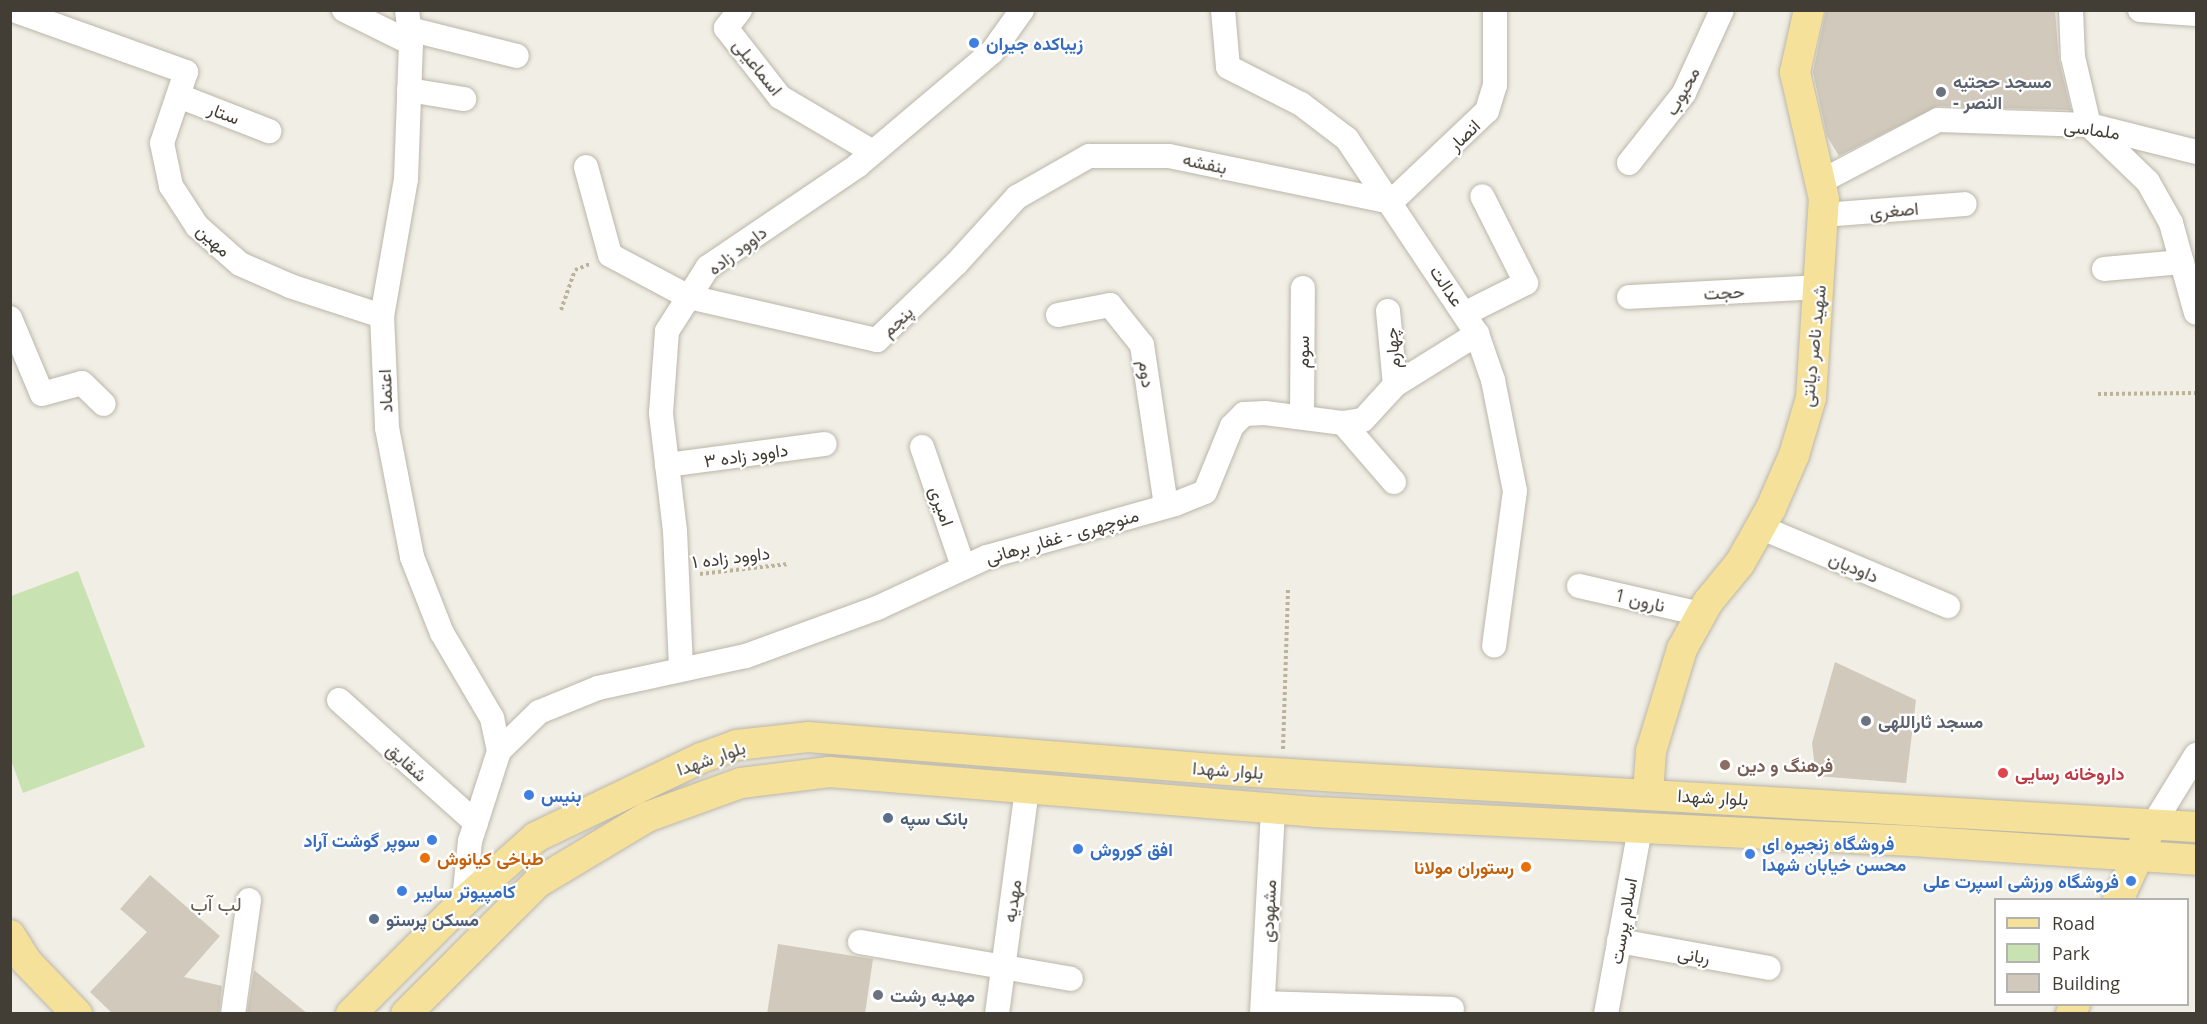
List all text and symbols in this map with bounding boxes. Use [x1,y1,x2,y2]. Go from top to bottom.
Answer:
place label: زیباکده جیران [986,32,1083,54]
street label: اسماعیلی [729,34,787,100]
marker: زیباکده جیران [967,36,981,50]
street label: محبوب [1660,63,1704,119]
place label: مسجد حجتیه - النصر [1953,71,2052,113]
marker: مسجد حجتیه - النصر [1934,85,1948,99]
street label: ستار [205,97,243,129]
street label: ملماسی [2063,114,2121,144]
street label: انصار [1444,115,1484,155]
street label: بنفشه [1181,148,1229,178]
street label: اصغری [1869,197,1919,223]
street label: مهین [192,219,236,261]
street label: داوود زاده [703,221,771,279]
street label: عدالت [1425,261,1469,311]
street label: حجت [1703,280,1745,304]
street label: شهید ناصر دیانتی [1796,284,1830,408]
street label: پنجم [877,301,917,341]
street label: چهارم [1379,327,1405,369]
street label: سوم [1291,336,1313,368]
street label: دوم [1134,359,1160,389]
street label: اعتماد [373,369,397,413]
street label: داوود زاده ۳ [703,438,789,472]
street label: امیری [925,483,959,529]
street label: منوچهری - غفار برهانی [983,504,1141,568]
street label: داوود زاده ۱ [691,542,771,572]
street label: داودیان [1826,547,1882,587]
street label: نارون 1 [1613,584,1667,616]
place label: مسجد ثاراللهی [1878,710,1983,732]
marker: مسجد ثاراللهی [1859,714,1873,728]
street label: بلوار شهدا [674,736,748,780]
street label: شقایق [382,738,432,786]
place label: فرهنگ و دین [1737,754,1833,776]
street label: بلوار شهدا [1192,757,1264,783]
marker: فرهنگ و دین [1718,758,1732,772]
place label: داروخانه رسایی [2015,762,2125,784]
marker: داروخانه رسایی [1996,766,2010,780]
place label: بنیس [541,784,582,806]
street label: بلوار شهدا [1677,784,1749,810]
marker: بنیس [522,788,536,802]
place label: بانک سپه [900,807,968,829]
marker: بانک سپه [881,811,895,825]
place label: سوپر گوشت آراد [303,829,420,851]
marker: سوپر گوشت آراد [425,833,439,847]
place label: فروشگاه زنجیره ای محسن خیابان شهدا [1762,833,1906,876]
place label: افق کوروش [1090,838,1173,860]
marker: افق کوروش [1071,842,1085,856]
place label: طباخی کیانوش [437,847,544,869]
marker: فروشگاه زنجیره ای محسن خیابان شهدا [1743,847,1757,861]
marker: طباخی کیانوش [418,851,432,865]
place label: رستوران مولانا [1414,856,1514,878]
marker: رستوران مولانا [1519,860,1533,874]
place label: فروشگاه ورزشی اسپرت علی [1923,870,2119,892]
marker: فروشگاه ورزشی اسپرت علی [2124,874,2138,888]
street label: اسلام پرست [1605,876,1641,966]
street label: مهدیه [998,878,1026,924]
street label: مشهودی [1256,879,1280,943]
place label: کامپیوتر سایبر [414,880,516,902]
marker: کامپیوتر سایبر [395,884,409,898]
district label: لب آب [190,891,242,915]
legend [1994,898,2189,1006]
place label: مسکن پرستو [386,908,479,930]
text: Road [2052,911,2095,935]
marker: مسکن پرستو [367,912,381,926]
text: Park [2052,941,2090,965]
street label: ربانی [1676,942,1712,968]
text: Building [2052,971,2120,995]
place label: مهدیه رشت [890,984,975,1006]
marker: مهدیه رشت [871,988,885,1002]

